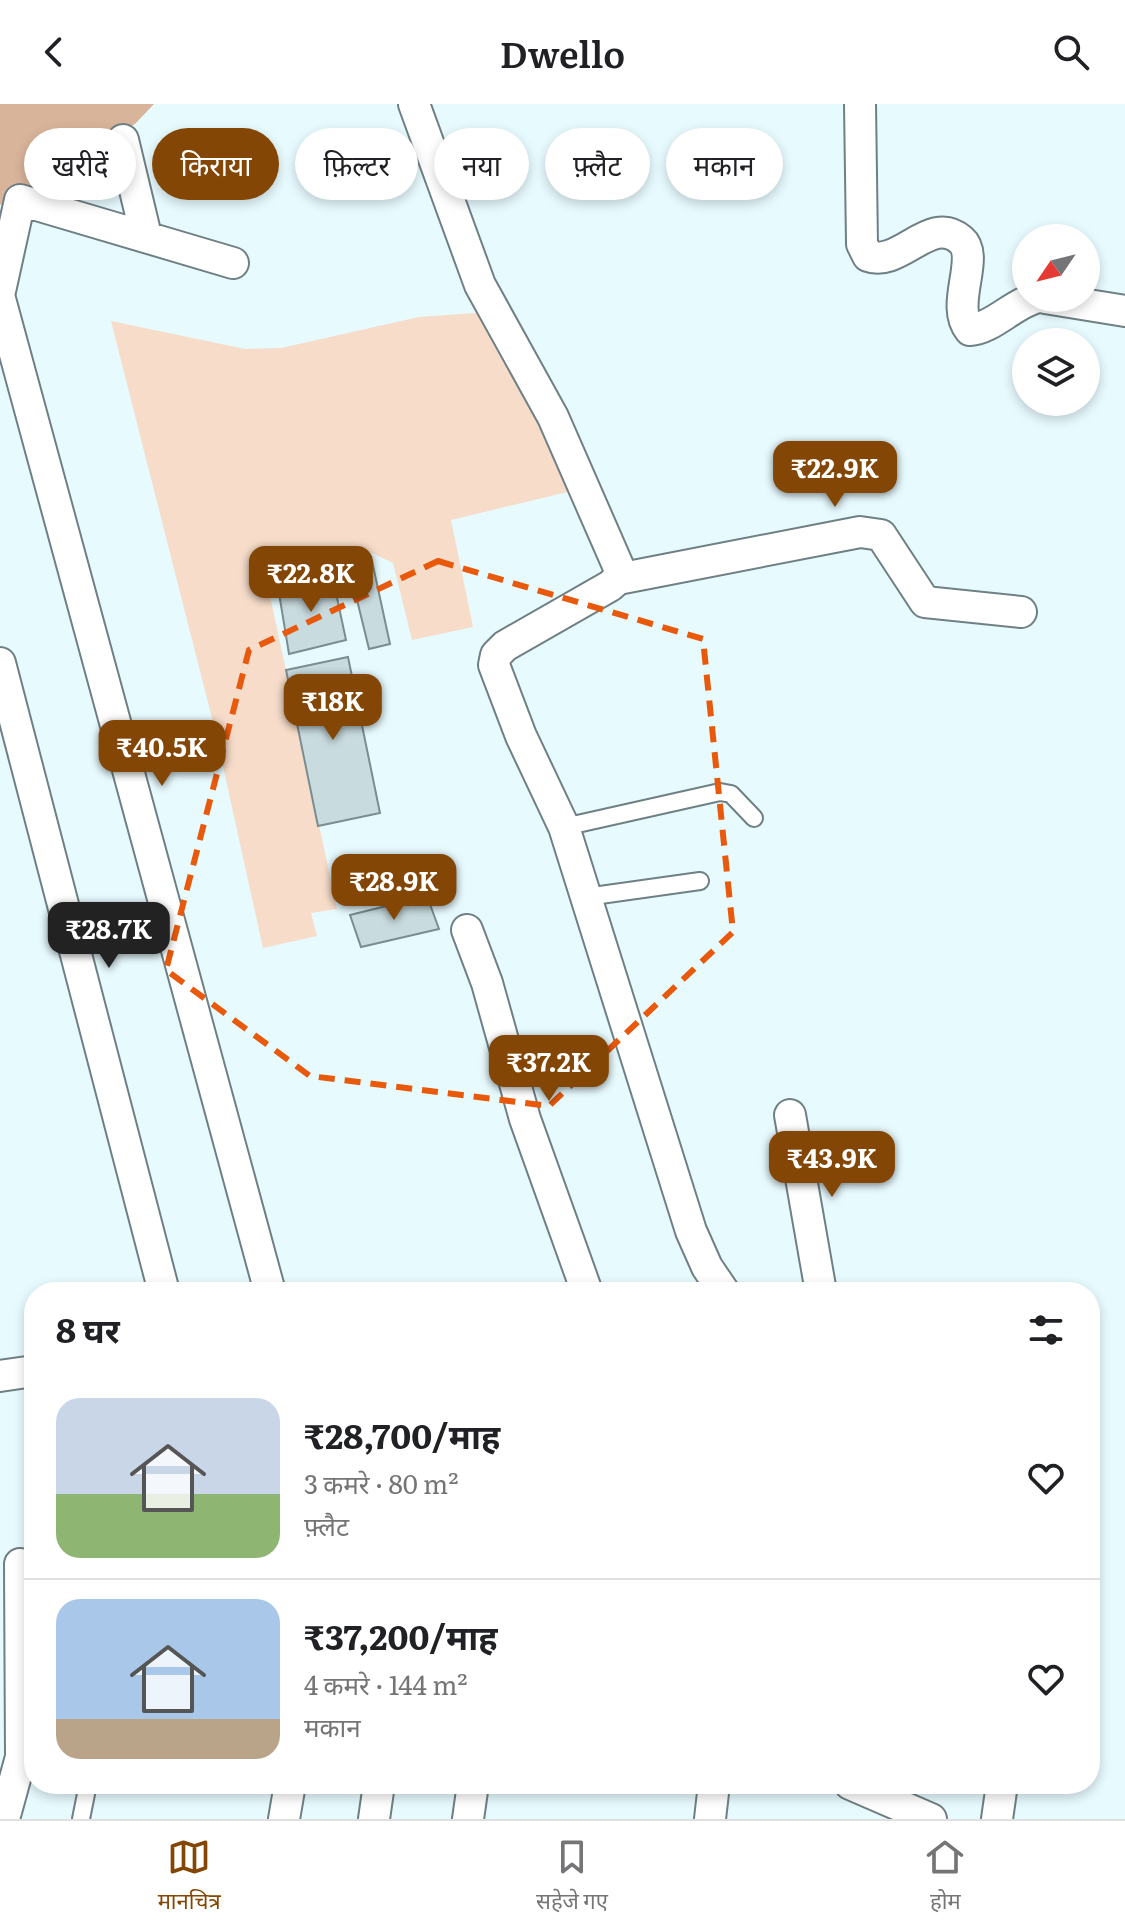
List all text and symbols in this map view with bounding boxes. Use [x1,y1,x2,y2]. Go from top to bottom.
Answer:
text: Dwello [500,26,625,79]
icon: back [32,30,76,74]
icon: search [1049,30,1093,74]
chip: खरीदें [24,128,136,200]
chip: किराया [152,128,279,200]
chip: फ़िल्टर [295,128,418,200]
chip: नया [434,128,529,200]
chip: फ़्लैट [545,128,650,200]
chip: मकान [666,128,783,200]
north arrow [1012,224,1100,312]
map controls [1012,224,1100,416]
button: layers [1012,328,1100,416]
pin: ₹22.9K [770,441,900,509]
text: ₹22.9K [791,447,879,486]
pin: ₹22.8K [246,546,376,614]
text: ₹22.8K [267,552,355,591]
pin: ₹18K [286,674,380,742]
text: ₹18K [302,680,364,719]
pin: ₹40.5K [97,720,227,788]
text: ₹40.5K [117,726,207,765]
pin: ₹28.9K [329,854,459,922]
text: ₹28.9K [349,860,439,899]
pin: ₹28.7K [44,902,174,970]
text: ₹28.7K [66,908,152,947]
pin: ₹37.2K [484,1035,614,1103]
text: ₹37.2K [507,1041,591,1080]
pin: ₹43.9K [767,1131,897,1199]
text: ₹43.9K [787,1137,877,1176]
text: 8 घर [56,1303,120,1353]
icon: filters [1024,1308,1068,1352]
text: ₹28,700/माह [304,1409,500,1459]
icon: home [120,1430,216,1526]
icon: heart [1024,1456,1068,1500]
text: 3 कमरे · 80 m² [304,1463,459,1502]
text: फ़्लैट [304,1505,349,1544]
text: ₹37,200/माह [304,1610,497,1660]
icon: home [120,1631,216,1727]
icon: heart [1024,1657,1068,1701]
text: 4 कमरे · 144 m² [304,1664,468,1703]
text: मकान [304,1706,361,1745]
tab: मानचित्र [158,1835,221,1918]
tab: सहेजे गए [536,1835,608,1918]
tab: होम [923,1835,967,1918]

